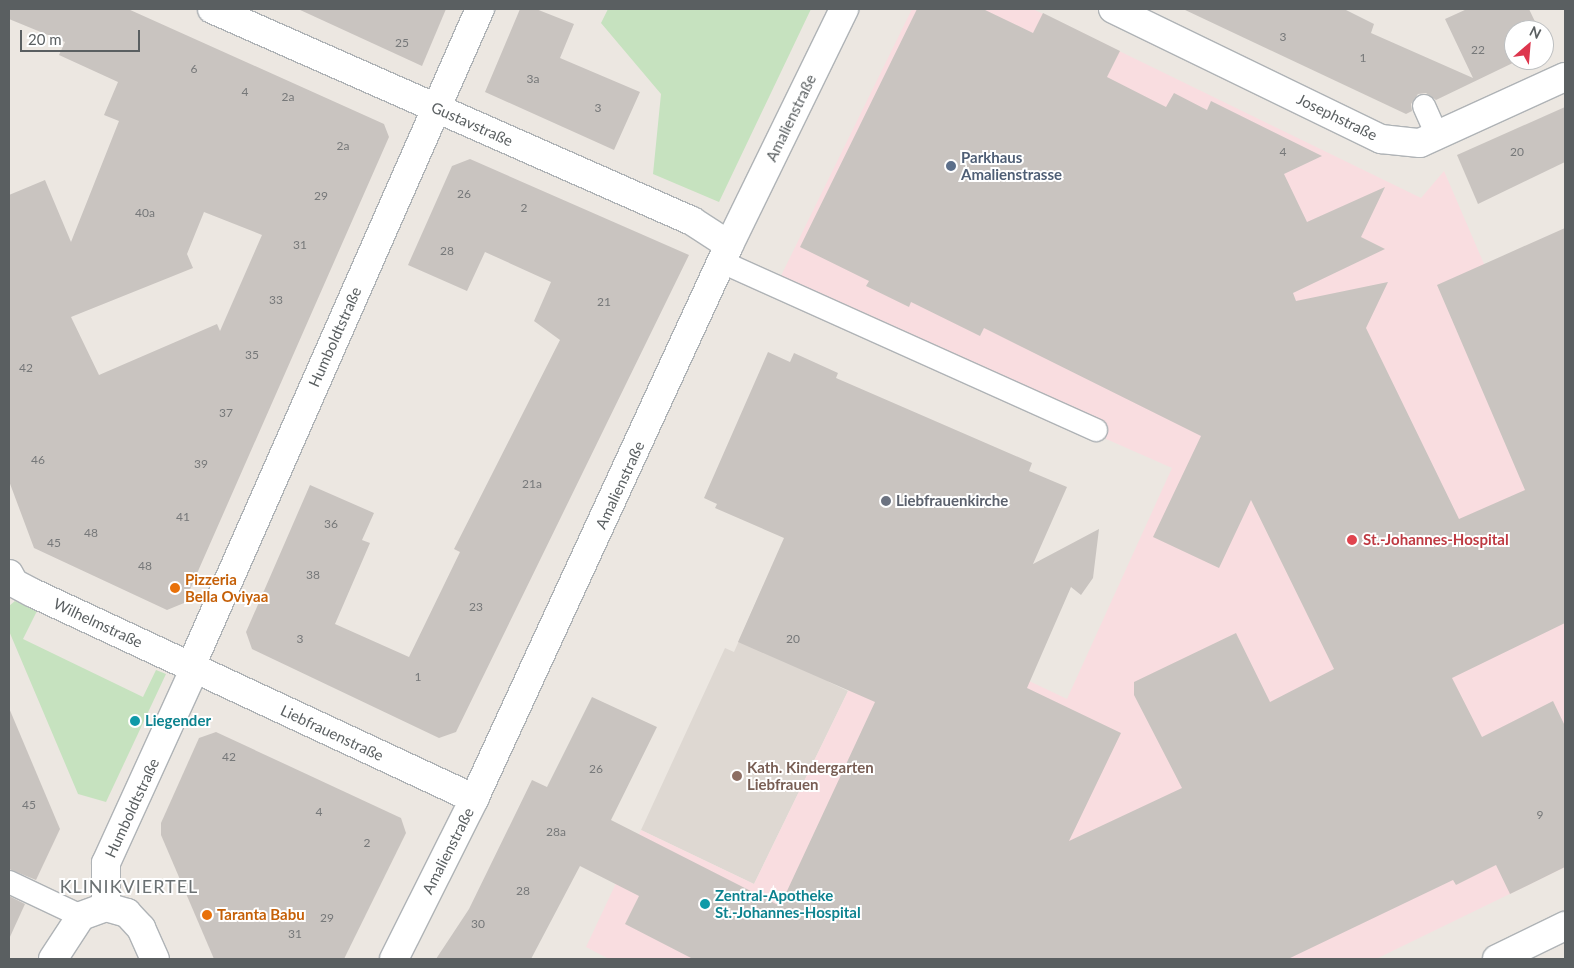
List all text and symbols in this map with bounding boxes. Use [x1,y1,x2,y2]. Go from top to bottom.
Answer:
scale bar [22,20,142,52]
north arrow [1504,20,1554,70]
text: N [1527,22,1544,42]
text: 20 m [28,30,62,48]
house number: 3 [1280,30,1286,44]
house number: 25 [395,36,409,50]
house number: 22 [1471,43,1485,57]
house number: 1 [1360,51,1366,65]
house number: 6 [191,62,197,76]
house number: 3a [527,72,539,86]
street label: Amalienstraße [762,72,820,164]
house number: 4 [242,85,248,99]
house number: 2a [282,90,294,104]
street label: Josephstraße [1294,90,1380,144]
street label: Gustavstraße [428,98,516,150]
house number: 3 [595,101,601,115]
house number: 2a [337,139,349,153]
house number: 4 [1280,145,1286,159]
house number: 20 [1510,145,1524,159]
place label: Parkhaus Amalienstrasse [961,148,1062,183]
marker: Parkhaus Amalienstrasse [945,160,957,172]
house number: 26 [457,187,471,201]
house number: 29 [314,189,328,203]
house number: 2 [521,201,527,215]
house number: 40a [135,206,155,220]
house number: 31 [293,238,307,252]
house number: 28 [440,244,454,258]
street label: Humboldtstraße [305,284,365,390]
house number: 33 [269,293,283,307]
house number: 21 [597,295,611,309]
house number: 35 [245,348,259,362]
house number: 42 [19,361,33,375]
house number: 37 [219,406,233,420]
street label: Amalienstraße [592,438,648,532]
house number: 46 [31,453,45,467]
house number: 39 [194,457,208,471]
house number: 21a [522,477,542,491]
place label: Liebfrauenkirche [896,492,1008,510]
marker: Liebfrauenkirche [880,495,892,507]
house number: 41 [176,510,190,524]
house number: 36 [324,517,338,531]
house number: 48 [84,526,98,540]
place label: St.-Johannes-Hospital [1363,531,1509,549]
marker: St.-Johannes-Hospital [1345,533,1359,547]
house number: 45 [47,536,61,550]
house number: 48 [138,559,152,573]
house number: 38 [306,568,320,582]
place label: Pizzeria Bella Oviyaa [185,570,268,605]
marker: Pizzeria Bella Oviyaa [169,582,181,594]
street label: Wilhelmstraße [51,595,145,651]
house number: 23 [469,600,483,614]
house number: 3 [297,632,303,646]
house number: 20 [786,632,800,646]
house number: 1 [415,670,421,684]
street label: Liebfrauenstraße [278,701,386,765]
place label: Liegender [145,712,211,730]
marker: Liegender [129,715,141,727]
house number: 42 [222,750,236,764]
street label: Humboldtstraße [101,755,163,861]
place label: Kath. Kindergarten Liebfrauen [747,758,874,793]
house number: 26 [589,762,603,776]
marker: Kath. Kindergarten Liebfrauen [731,770,743,782]
house number: 45 [22,798,36,812]
house number: 4 [316,805,322,819]
street label: Amalienstraße [418,805,478,897]
house number: 9 [1537,808,1543,822]
house number: 28a [546,825,566,839]
house number: 2 [364,836,370,850]
district label: KLINIKVIERTEL [58,875,200,897]
house number: 28 [516,884,530,898]
place label: Zentral-Apotheke St.-Johannes-Hospital [715,886,861,921]
marker: Zentral-Apotheke St.-Johannes-Hospital [699,898,711,910]
place label: Taranta Babu [217,906,305,924]
marker: Taranta Babu [201,909,213,921]
house number: 29 [320,911,334,925]
house number: 30 [471,917,485,931]
house number: 31 [288,927,302,941]

